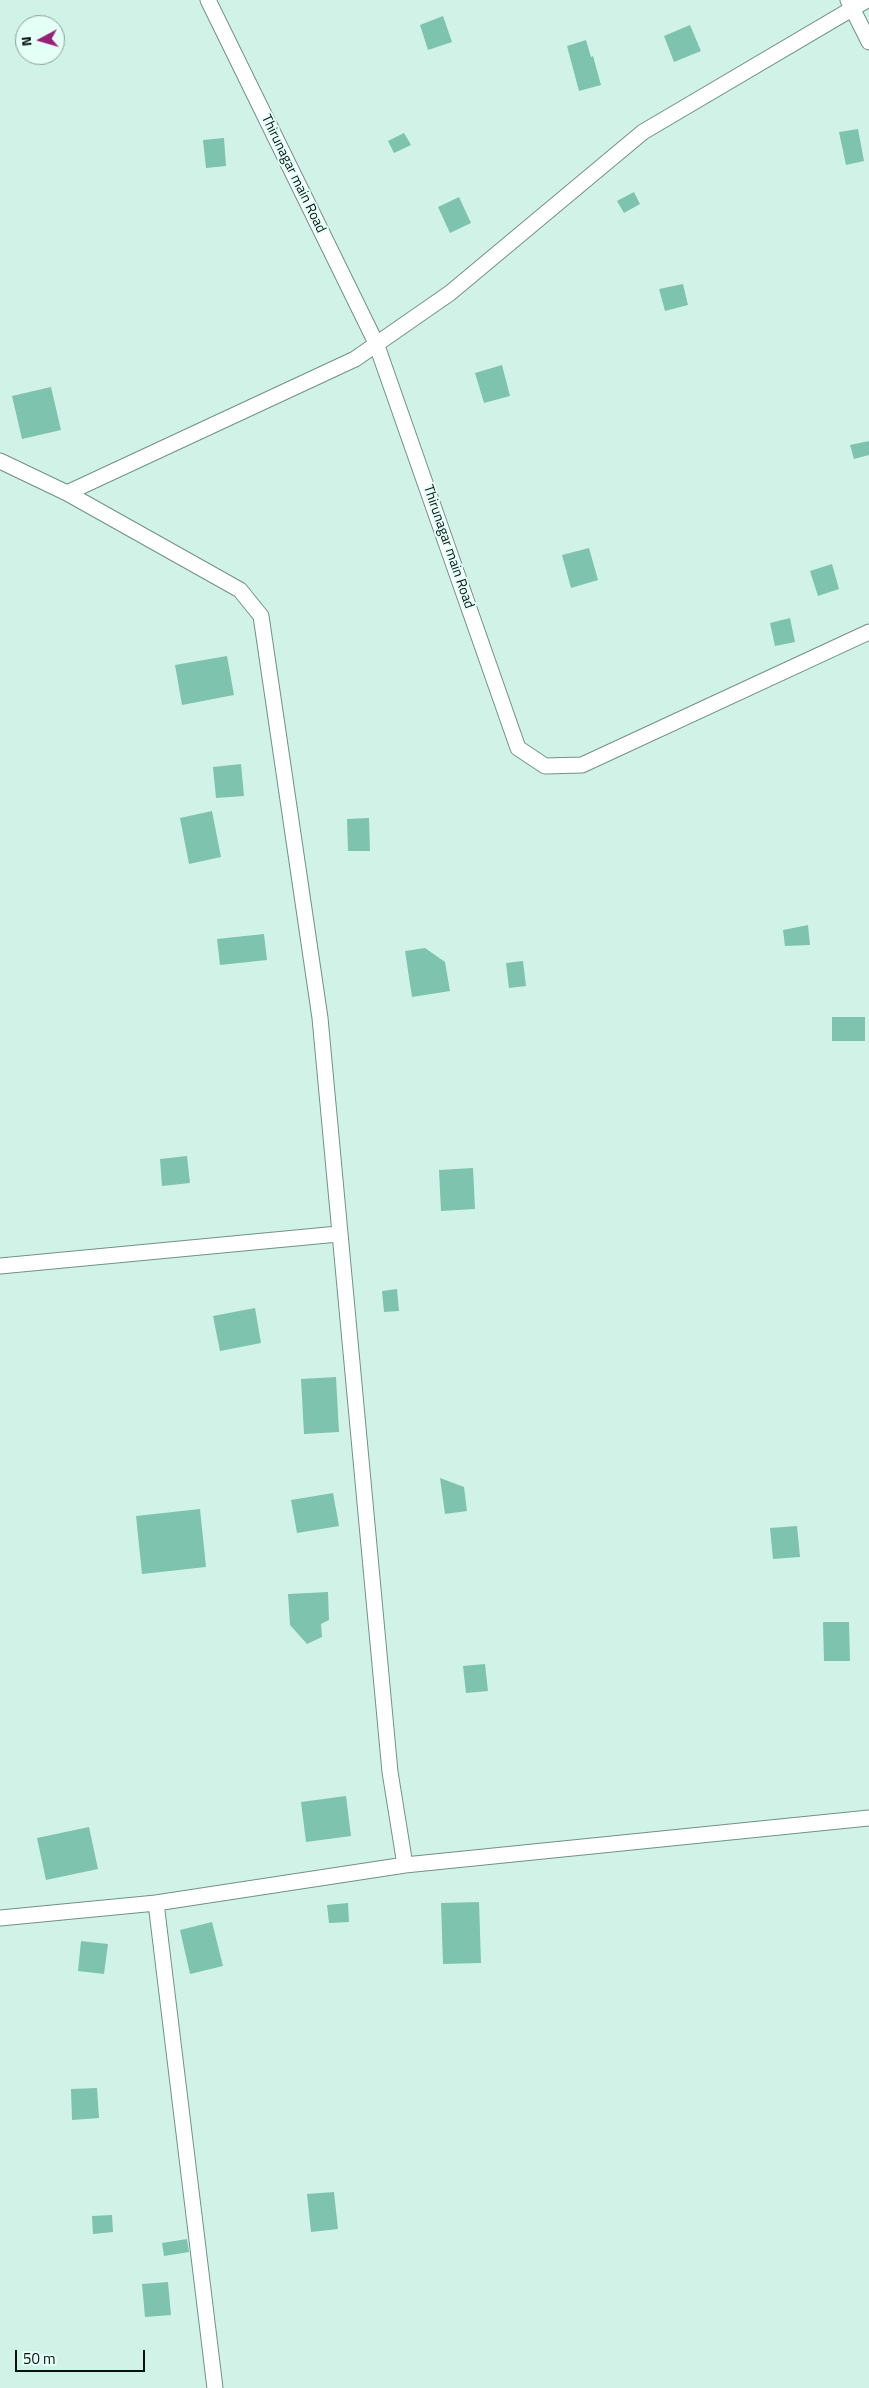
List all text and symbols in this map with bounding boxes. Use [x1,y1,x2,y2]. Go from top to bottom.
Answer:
north arrow [15,15,65,65]
text: N [15,36,37,47]
street label: Thirunagar main Road [257,112,329,236]
street label: Thirunagar main Road [419,483,477,611]
scale bar [18,2340,148,2372]
text: 50 m [23,2347,56,2370]

